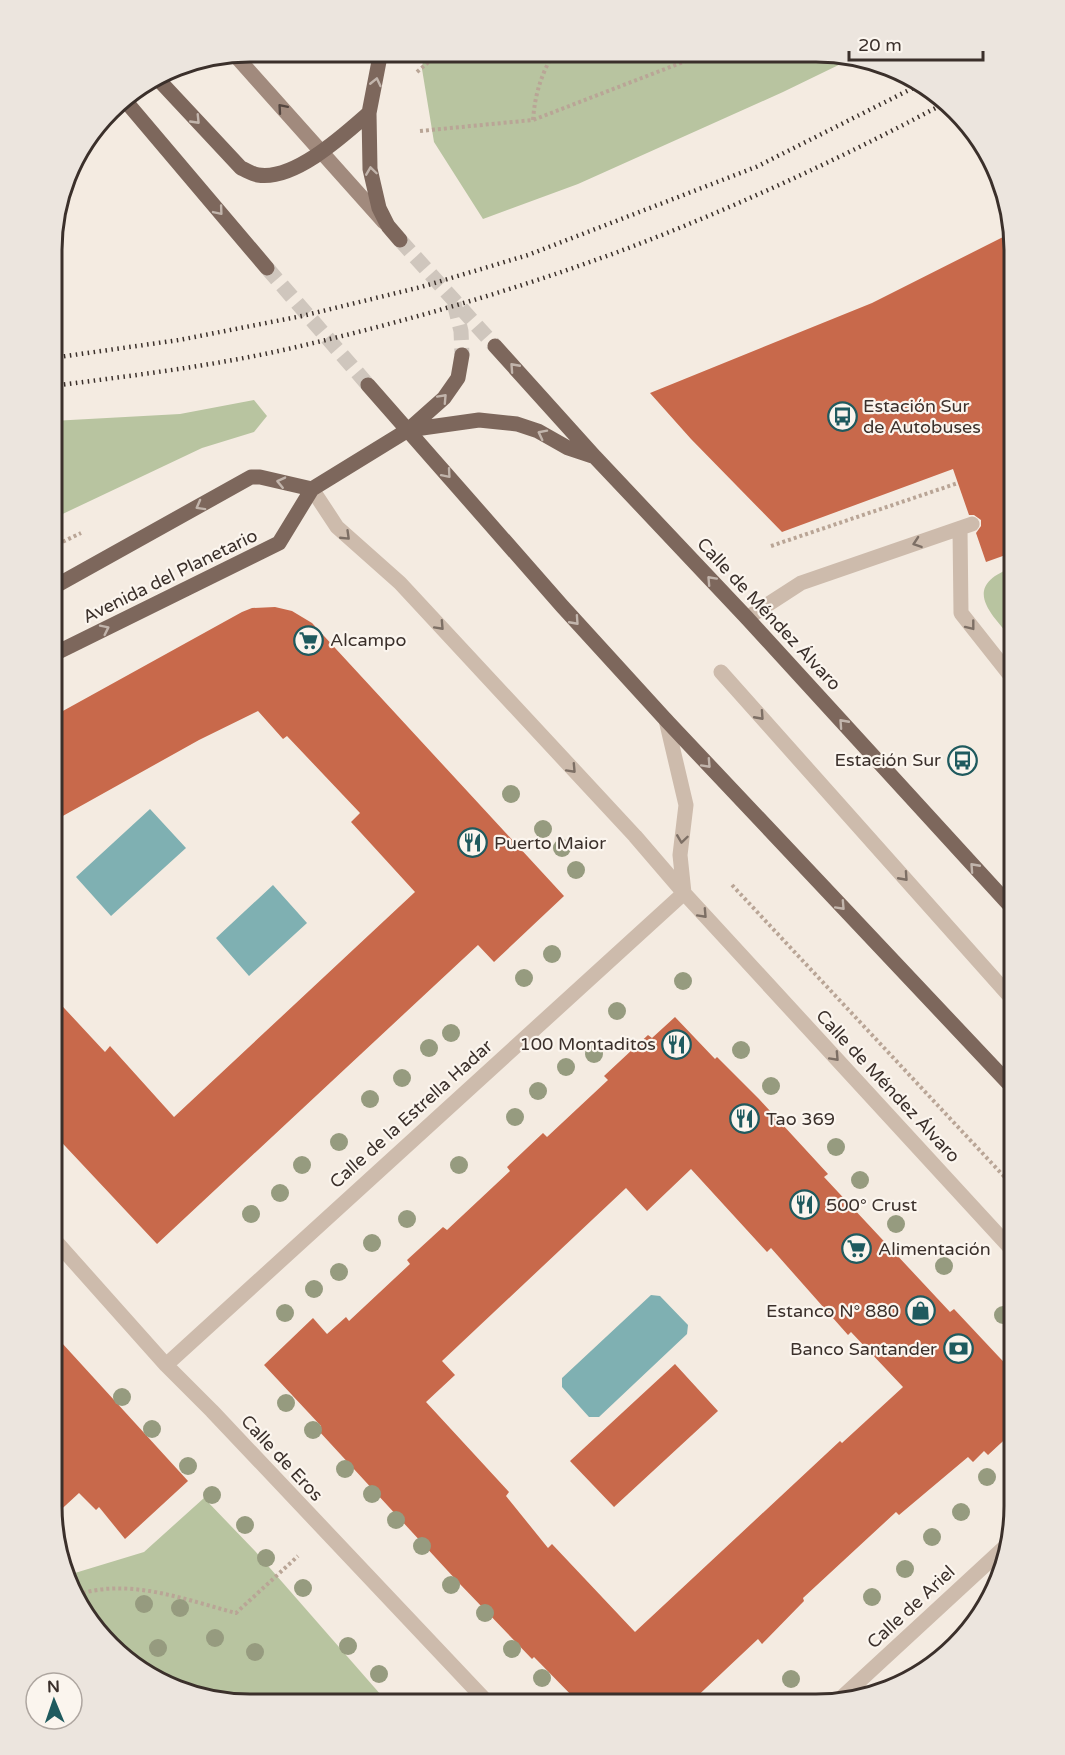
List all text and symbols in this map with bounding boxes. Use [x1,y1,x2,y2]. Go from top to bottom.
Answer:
scale bar [849,24,982,62]
text: 20 m [858,34,902,56]
one-way arrow [369,77,382,87]
one-way arrow [278,104,289,115]
one-way arrow [189,113,200,123]
one-way arrow [365,166,377,175]
one-way arrow [212,204,223,215]
one-way arrow [510,363,521,374]
one-way arrow [436,394,447,404]
place label: Estación Sur de Autobuses [863,395,981,438]
bus stop icon: Estación Sur de Autobuses [826,400,858,432]
one-way arrow [538,430,548,441]
one-way arrow [439,467,450,478]
one-way arrow [276,476,286,489]
one-way arrow [196,499,206,510]
street label: Avenida del Planetario [79,524,261,628]
one-way arrow [339,529,349,540]
street label: Calle de Méndez Álvaro [692,533,846,695]
one-way arrow [912,536,923,549]
one-way arrow [707,576,718,586]
one-way arrow [568,614,579,624]
one-way arrow [432,619,443,630]
one-way arrow [963,619,974,630]
supermarket icon: Alcampo [293,624,325,656]
one-way arrow [98,625,109,637]
place label: Alcampo [330,629,406,651]
one-way arrow [753,709,764,720]
one-way arrow [839,719,850,730]
bus stop icon: Estación Sur [946,744,978,776]
place label: Estación Sur [835,749,941,771]
one-way arrow [700,757,711,768]
one-way arrow [565,762,576,772]
restaurant icon: Puerto Maior [457,827,489,859]
place label: Puerto Maior [494,832,606,854]
one-way arrow [676,834,688,843]
one-way arrow [970,863,981,874]
one-way arrow [897,871,908,881]
one-way arrow [834,899,845,910]
one-way arrow [696,907,707,917]
street label: Calle de Méndez Álvaro [811,1005,965,1167]
restaurant icon: 100 Montaditos [661,1028,693,1060]
place label: 100 Montaditos [519,1033,656,1055]
street label: Calle de la Estrella Hadar [325,1035,497,1193]
one-way arrow [828,1051,839,1061]
restaurant icon: Tao 369 [729,1103,761,1135]
place label: Tao 369 [766,1108,835,1130]
restaurant icon: 500° Crust [789,1189,821,1221]
place label: 500° Crust [826,1194,917,1216]
supermarket icon: Alimentación [841,1233,873,1265]
place label: Alimentación [878,1238,991,1260]
shop icon: Estanco N° 880 [904,1295,936,1327]
place label: Estanco N° 880 [766,1300,899,1322]
bank icon: Banco Santander [942,1333,974,1365]
place label: Banco Santander [790,1338,937,1360]
street label: Calle de Eros [236,1410,328,1506]
street label: Calle de Ariel [863,1561,959,1653]
north arrow [24,1671,84,1731]
text: N [47,1677,60,1697]

